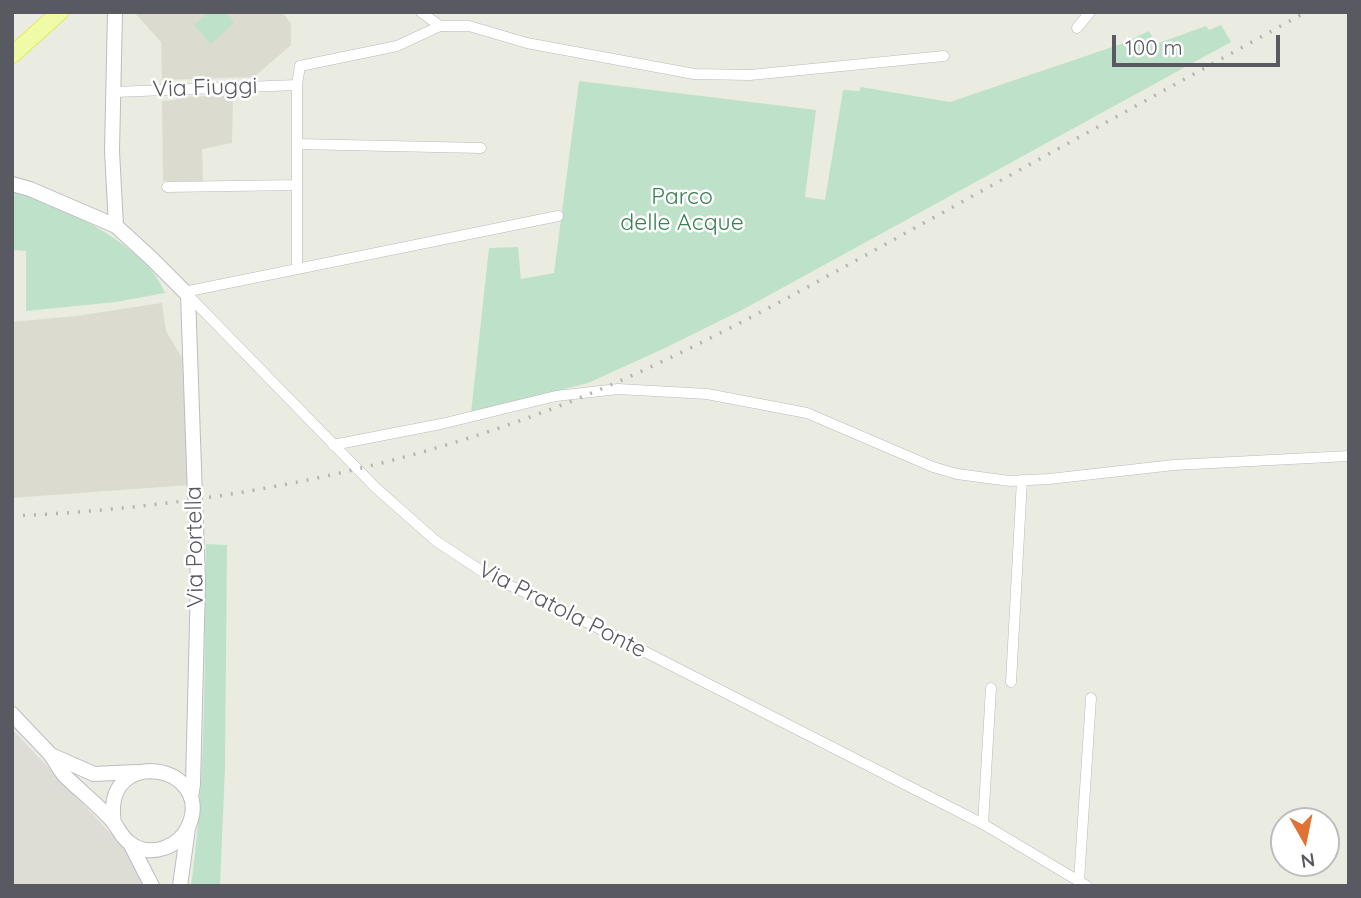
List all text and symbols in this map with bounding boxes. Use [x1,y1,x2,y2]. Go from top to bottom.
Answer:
scale bar [1116,21,1284,65]
text: 100 m [1125,34,1183,60]
street label: Via Fiuggi [152,72,258,104]
park label: Parco delle Acque [620,183,744,237]
street label: Via Portella [180,486,210,608]
street label: Via Pratola Ponte [473,556,651,664]
north arrow [1270,807,1340,877]
text: N [1299,848,1317,874]

